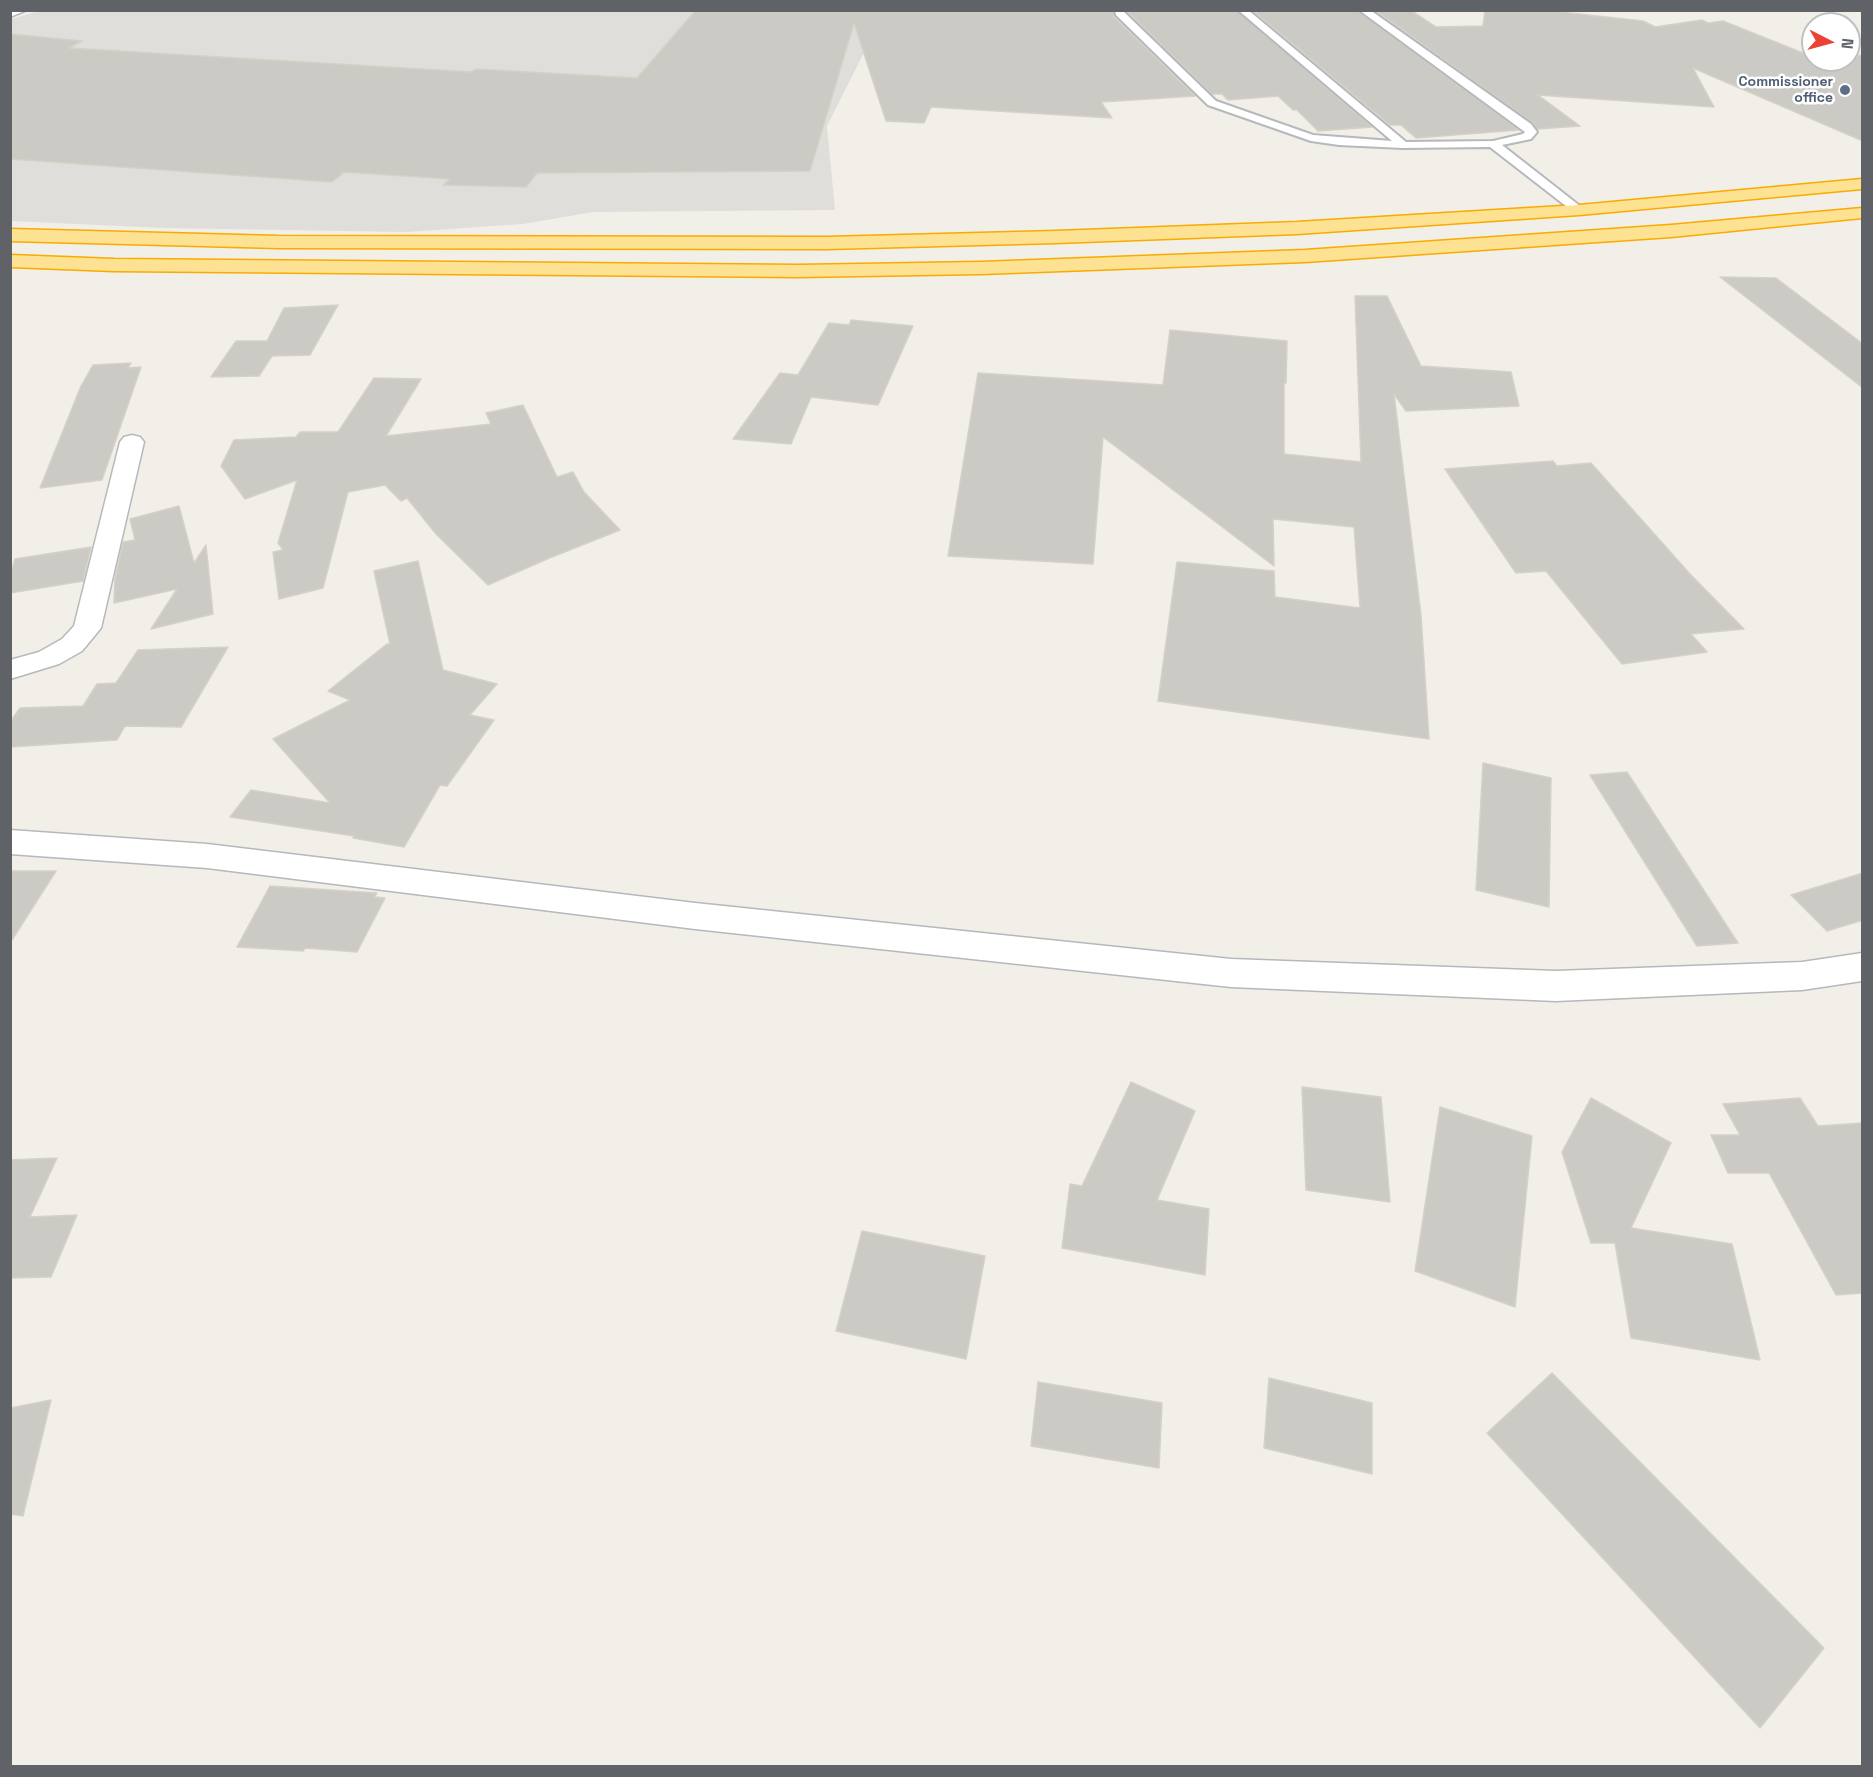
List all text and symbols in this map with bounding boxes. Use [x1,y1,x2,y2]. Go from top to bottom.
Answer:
north arrow [1801,12,1861,72]
text: N [1836,37,1858,50]
place label: Commissioner office [1739,74,1833,106]
marker: Commissioner office [1838,83,1852,97]

